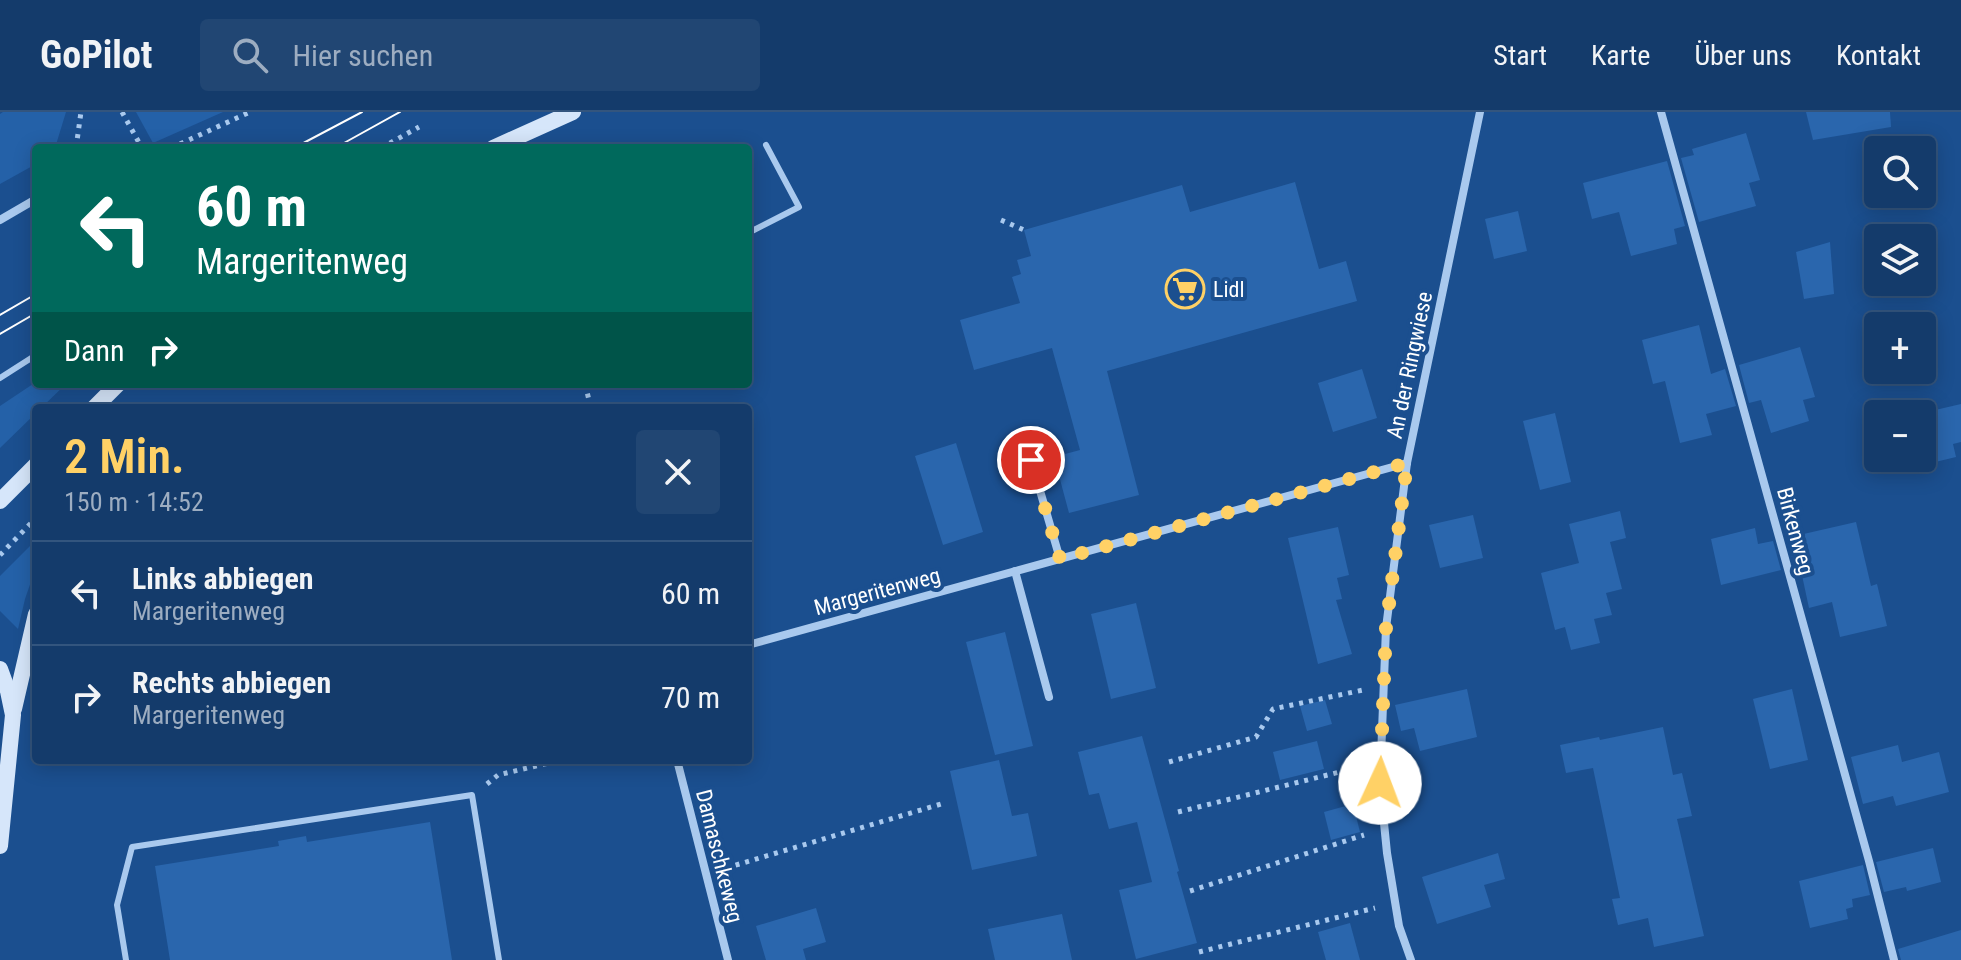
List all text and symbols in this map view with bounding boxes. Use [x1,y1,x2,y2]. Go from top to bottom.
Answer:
search box [200,19,760,91]
text: GoPilot [40,33,152,77]
icon: search [228,33,272,77]
text: Hier suchen [292,38,433,73]
text: Start [1493,39,1547,72]
text: Karte [1591,39,1650,72]
text: Über uns [1694,39,1792,72]
text: Kontakt [1836,39,1921,72]
map controls [1864,136,1936,472]
button: search [1864,136,1936,208]
text: 60 m [196,174,307,240]
icon: left [64,176,168,280]
button: layers [1864,224,1936,296]
text: Margeritenweg [196,241,408,283]
supermarket icon: Lidl [1164,268,1206,310]
place label: Lidl [1213,277,1244,302]
street label: An der Ringwiese [1382,289,1437,441]
button: + [1864,312,1936,384]
icon: right [141,328,185,372]
text: Dann [64,333,125,368]
button: − [1864,400,1936,472]
pin [997,426,1065,494]
text: 2 Min. [64,428,185,485]
button: close [636,430,720,514]
icon: arrive [1009,438,1053,482]
street label: Birkenweg [1772,484,1819,578]
text: 150 m · 14:52 [64,487,204,517]
text: Links abbiegen [132,561,314,596]
street label: Margeritenweg [811,563,943,620]
icon: left [64,571,108,615]
text: 60 m [661,576,720,611]
text: Margeritenweg [132,596,285,626]
text: Rechts abbiegen [132,665,331,700]
icon: right [64,675,108,719]
text: 70 m [661,680,720,715]
text: Margeritenweg [132,700,285,730]
position arrow [1338,741,1422,825]
street label: Damaschkeweg [691,787,748,925]

